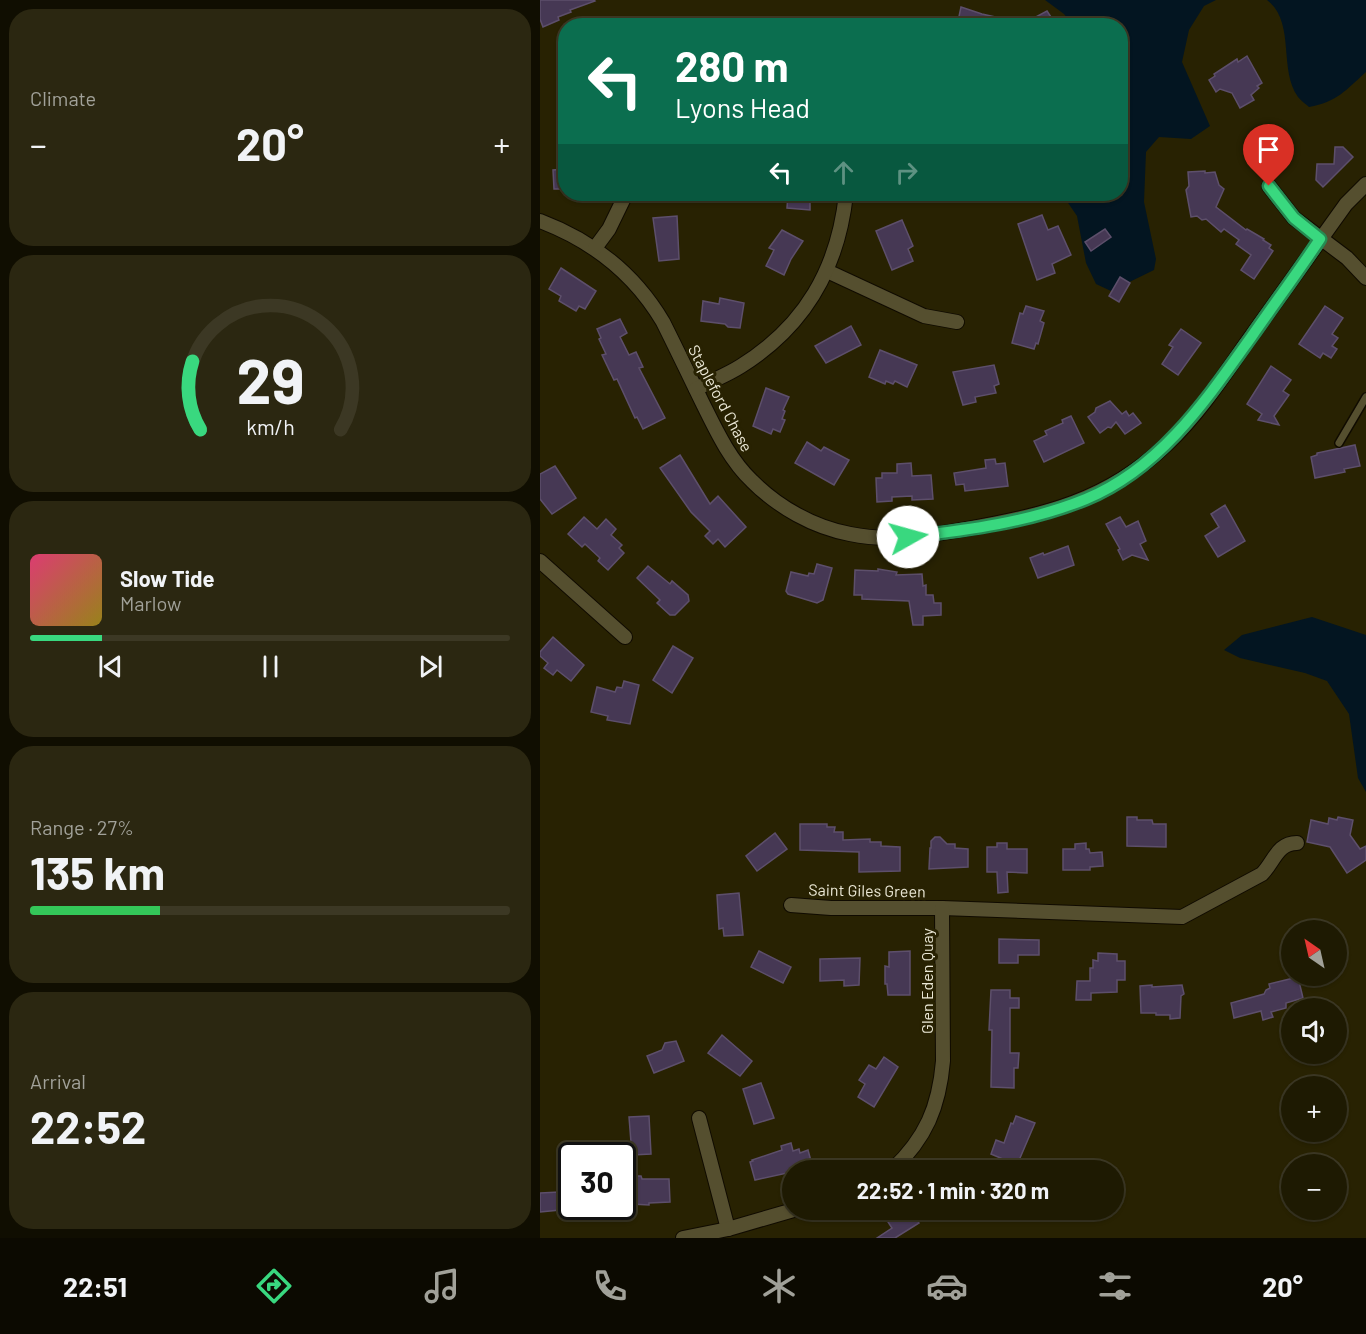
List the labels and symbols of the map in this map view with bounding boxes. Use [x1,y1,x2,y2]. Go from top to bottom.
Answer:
pin [1243,124,1294,186]
street label: Stapleford Chase [685,341,757,455]
position arrow [876,505,940,569]
street label: Saint Giles Green [808,879,926,901]
north arrow [1281,920,1347,986]
street label: Glen Eden Quay [917,927,936,1034]
speed limit sign: 30 [558,1142,636,1220]

